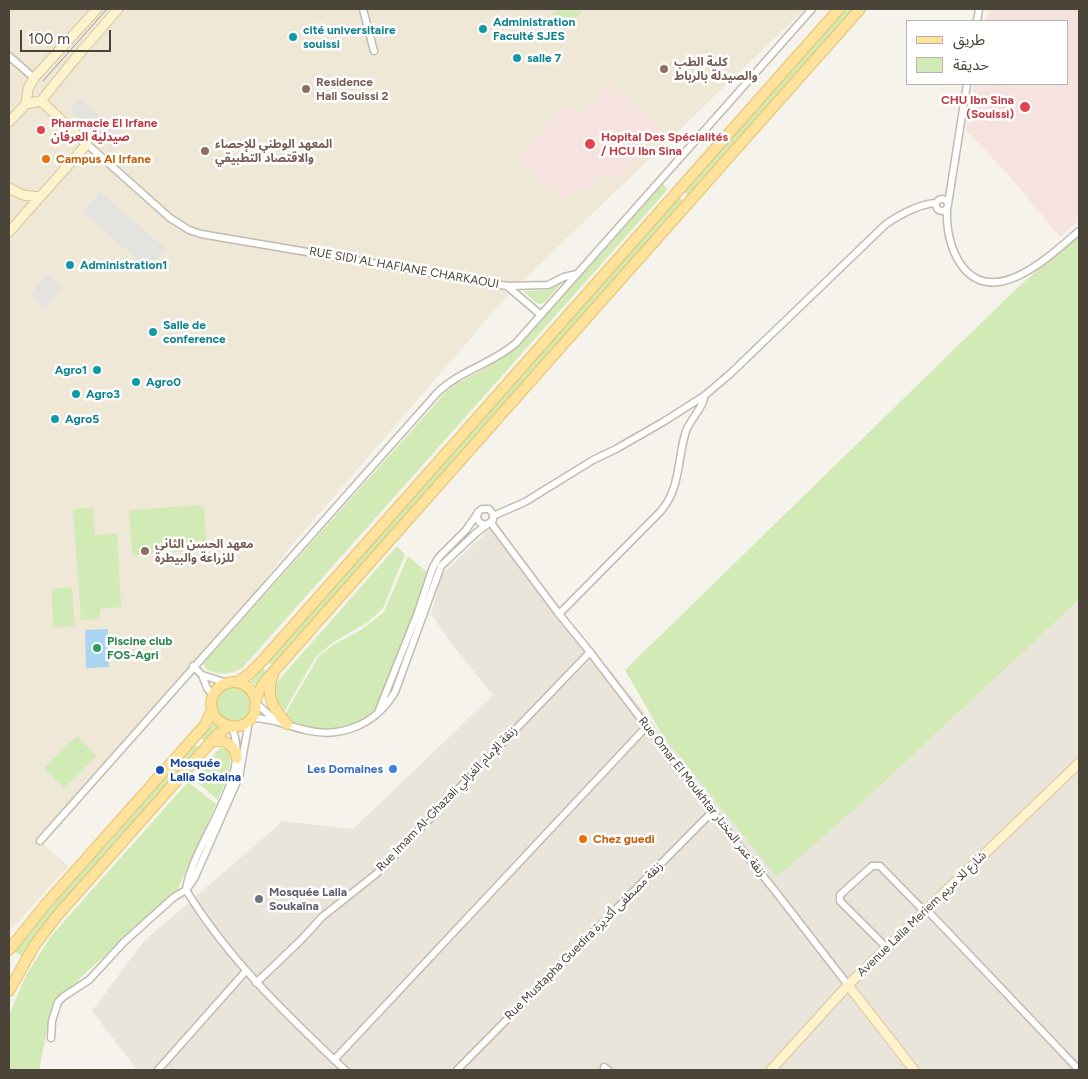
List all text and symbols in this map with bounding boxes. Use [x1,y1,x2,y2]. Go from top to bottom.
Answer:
place label: Administration Faculté SJES [493,15,575,43]
scale bar [22,20,114,52]
legend [906,20,1068,85]
place label: cité universitaire souissi [303,23,396,51]
marker: Administration Faculté SJES [477,23,489,35]
text: 100 m [28,30,70,48]
marker: cité universitaire souissi [287,31,299,43]
text: طريق [953,31,985,49]
place label: salle 7 [527,51,561,65]
marker: salle 7 [511,52,523,64]
place label: كلية الطب والصيدلة بالرباط [674,55,758,83]
text: حديقة [953,56,989,74]
marker: كلية الطب والصيدلة بالرباط [658,63,670,75]
place label: Residence Hall Souissi 2 [316,75,388,103]
marker: Residence Hall Souissi 2 [300,83,312,95]
place label: CHU Ibn Sina (Souissi) [941,93,1014,121]
marker: CHU Ibn Sina (Souissi) [1018,100,1032,114]
place label: Pharmacie El Irfane صيدلية العرفان [51,116,157,144]
marker: Pharmacie El Irfane صيدلية العرفان [35,124,47,136]
place label: Hopital Des Spécialités / HCU Ibn Sina [601,130,728,158]
place label: المعهد الوطني للإحصاء والاقتصاد التطبيقي [215,137,332,165]
marker: Hopital Des Spécialités / HCU Ibn Sina [583,137,597,151]
marker: المعهد الوطني للإحصاء والاقتصاد التطبيقي [199,145,211,157]
place label: Campus Al Irfane [56,152,151,166]
marker: Campus Al Irfane [40,153,52,165]
street label: RUE SIDI AL HAFIANE CHARKAOUI [308,244,500,292]
place label: Administration1 [80,258,167,272]
marker: Administration1 [64,259,76,271]
place label: Salle de conference [163,318,226,346]
marker: Salle de conference [147,326,159,338]
place label: Agro1 [55,363,87,377]
marker: Agro1 [91,364,103,376]
place label: Agro0 [146,375,181,389]
marker: Agro0 [130,376,142,388]
place label: Agro3 [86,387,120,401]
marker: Agro3 [70,388,82,400]
place label: Agro5 [65,412,99,426]
marker: Agro5 [49,413,61,425]
place label: معهد الحسن الثاني للزراعة والبيطرة [155,537,254,565]
marker: معهد الحسن الثاني للزراعة والبيطرة [139,545,151,557]
place label: Piscine club FOS-Agri [107,634,172,662]
marker: Piscine club FOS-Agri [91,642,103,654]
street label: Rue Omar El Moukhtar زنقة عمر المختار [635,714,769,880]
street label: Rue Imam Al-Ghazali زنقة الإمام الغزالي [374,723,520,875]
place label: Mosquée Lalla Sokaina [170,756,241,784]
place label: Les Domaines [307,762,383,776]
marker: Les Domaines [387,763,399,775]
marker: Mosquée Lalla Sokaina [154,764,166,776]
place label: Chez guedi [593,832,655,846]
marker: Chez guedi [577,833,589,845]
street label: Avenue Lalla Meriem شارع للا مريم [854,848,990,980]
street label: Rue Mustapha Guedira زنقة مصطفى أكديرة [502,859,666,1023]
place label: Mosquée Lalla Soukaïna [269,885,347,913]
marker: Mosquée Lalla Soukaïna [253,893,265,905]

